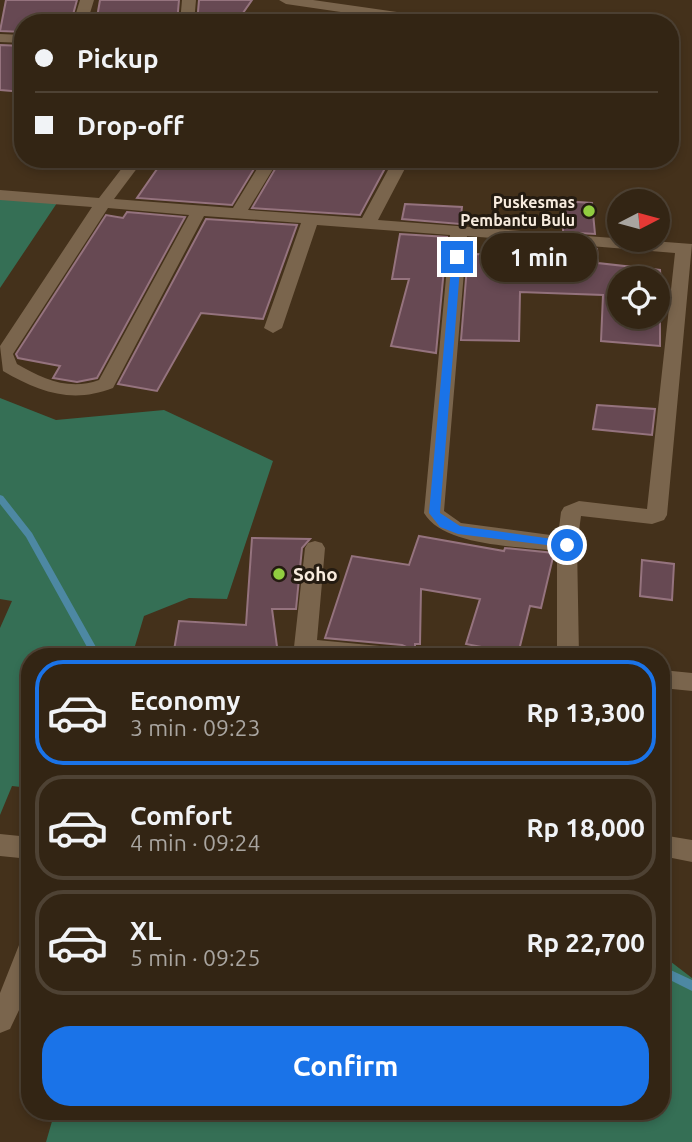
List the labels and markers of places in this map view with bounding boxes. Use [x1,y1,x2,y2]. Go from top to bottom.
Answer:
place label: Puskesmas Pembantu Bulu [460,193,575,229]
marker: Puskesmas Pembantu Bulu [581,203,597,219]
place label: Soho [293,563,338,585]
marker: Soho [271,566,287,582]

